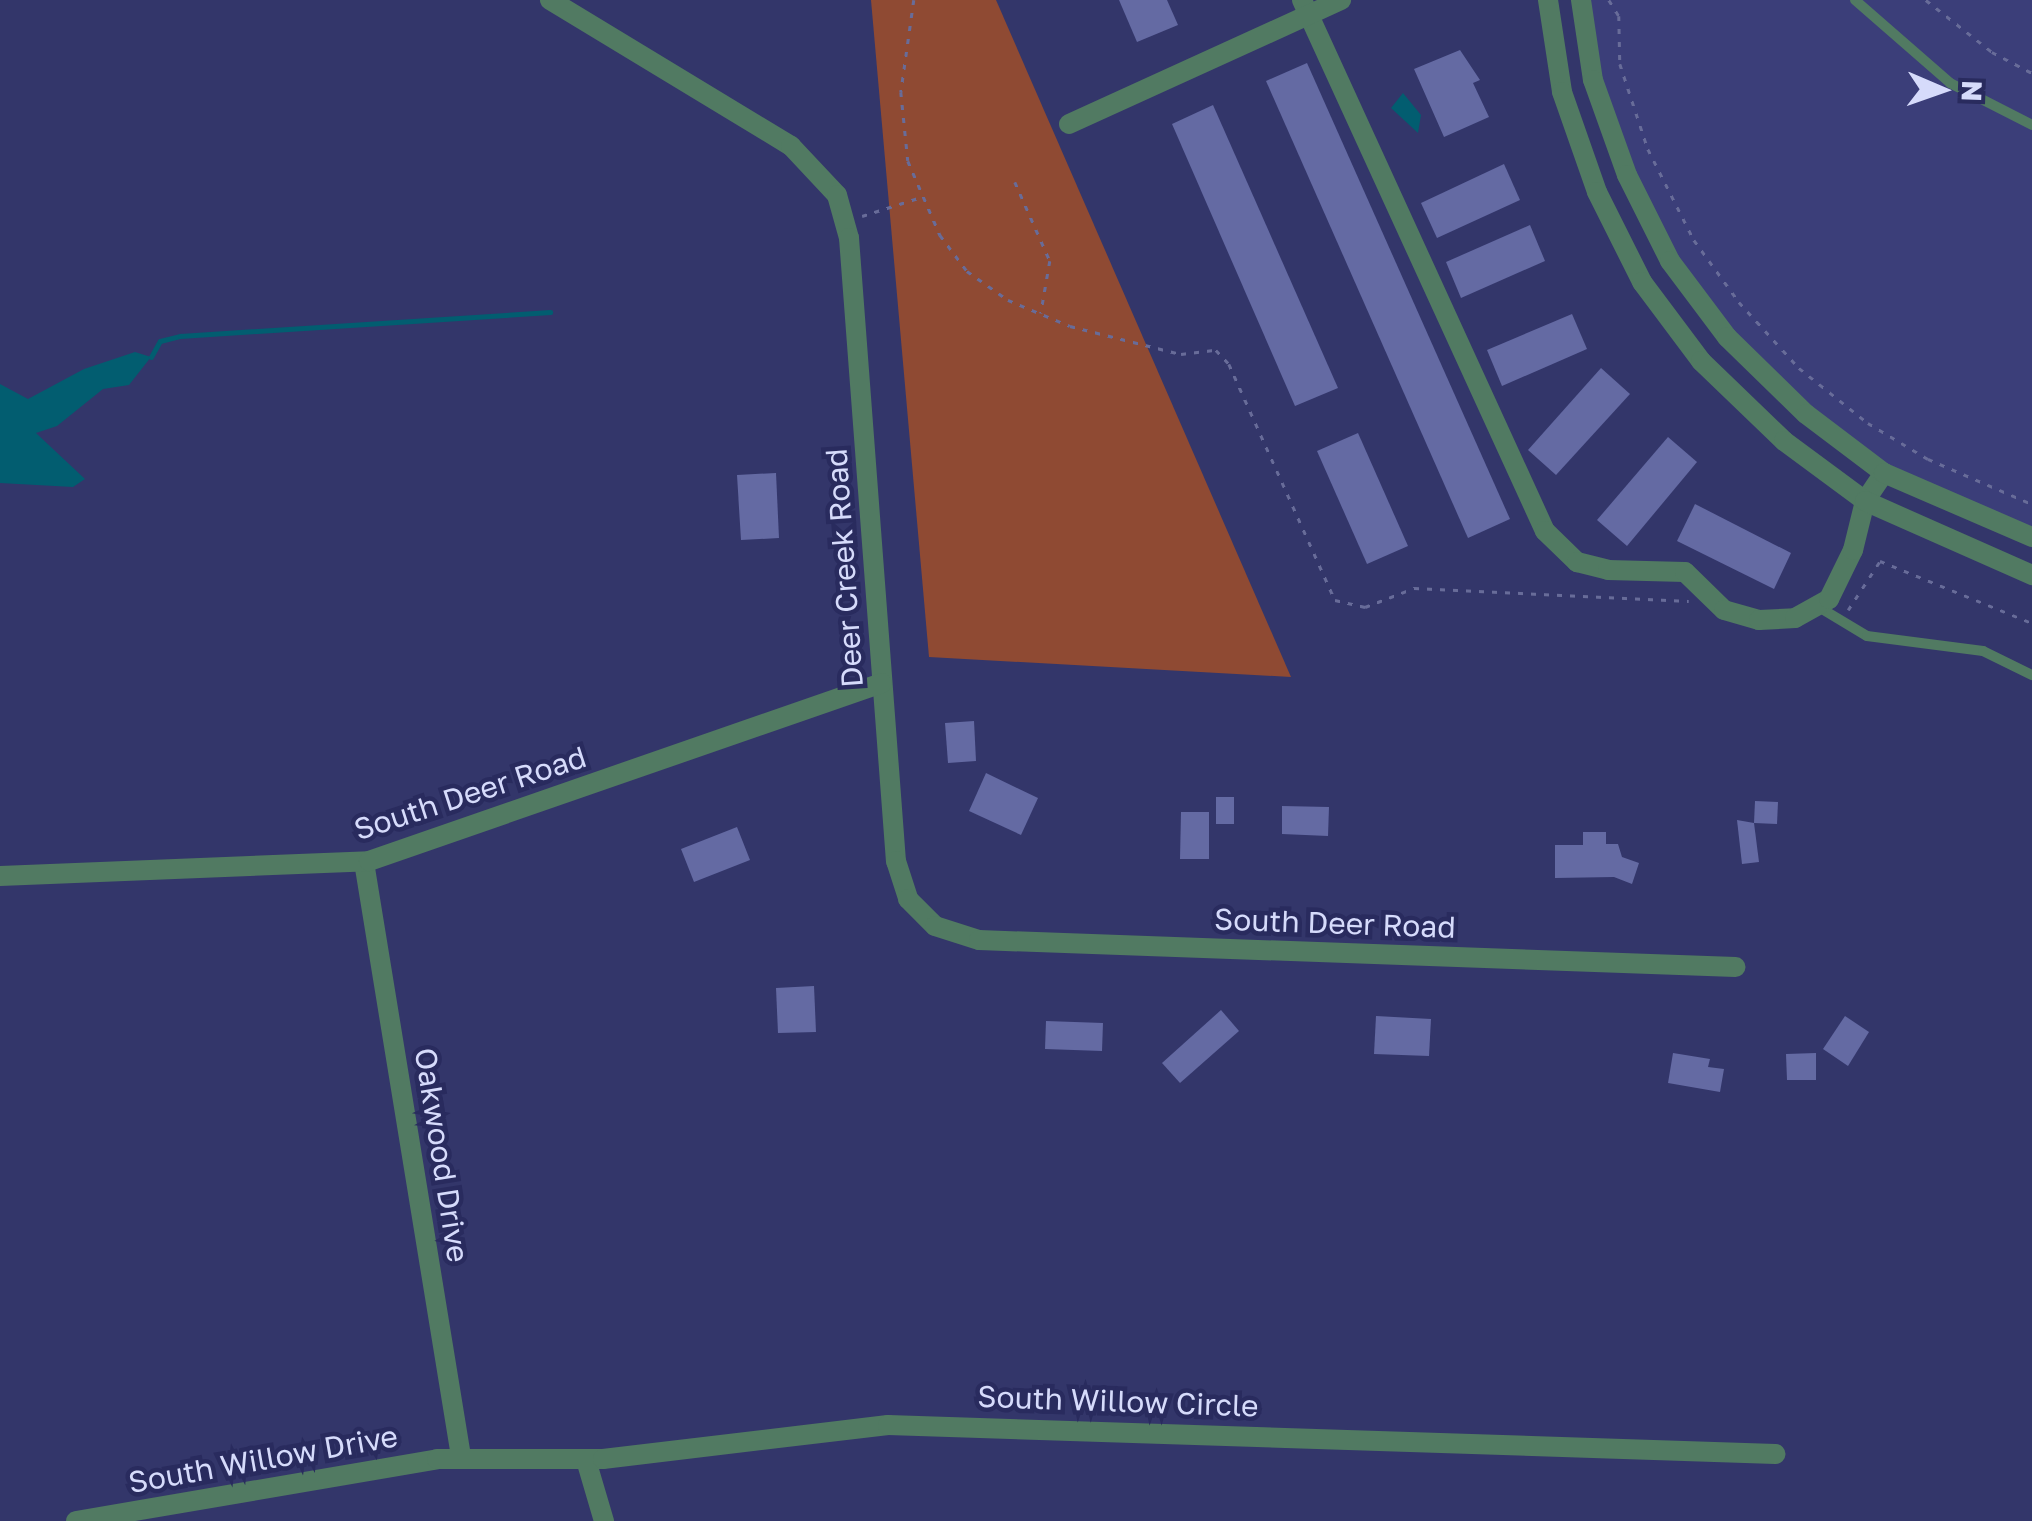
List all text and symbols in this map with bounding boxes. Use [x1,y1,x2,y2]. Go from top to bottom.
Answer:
north arrow [1892,40,1992,140]
text: N [1956,80,1989,102]
street label: Deer Creek Road [818,447,870,689]
street label: South Deer Road [349,739,591,847]
street label: South Deer Road [1214,901,1456,945]
street label: Oakwood Drive [407,1045,477,1265]
street label: South Willow Circle [977,1378,1259,1424]
street label: South Willow Drive [126,1418,400,1500]

